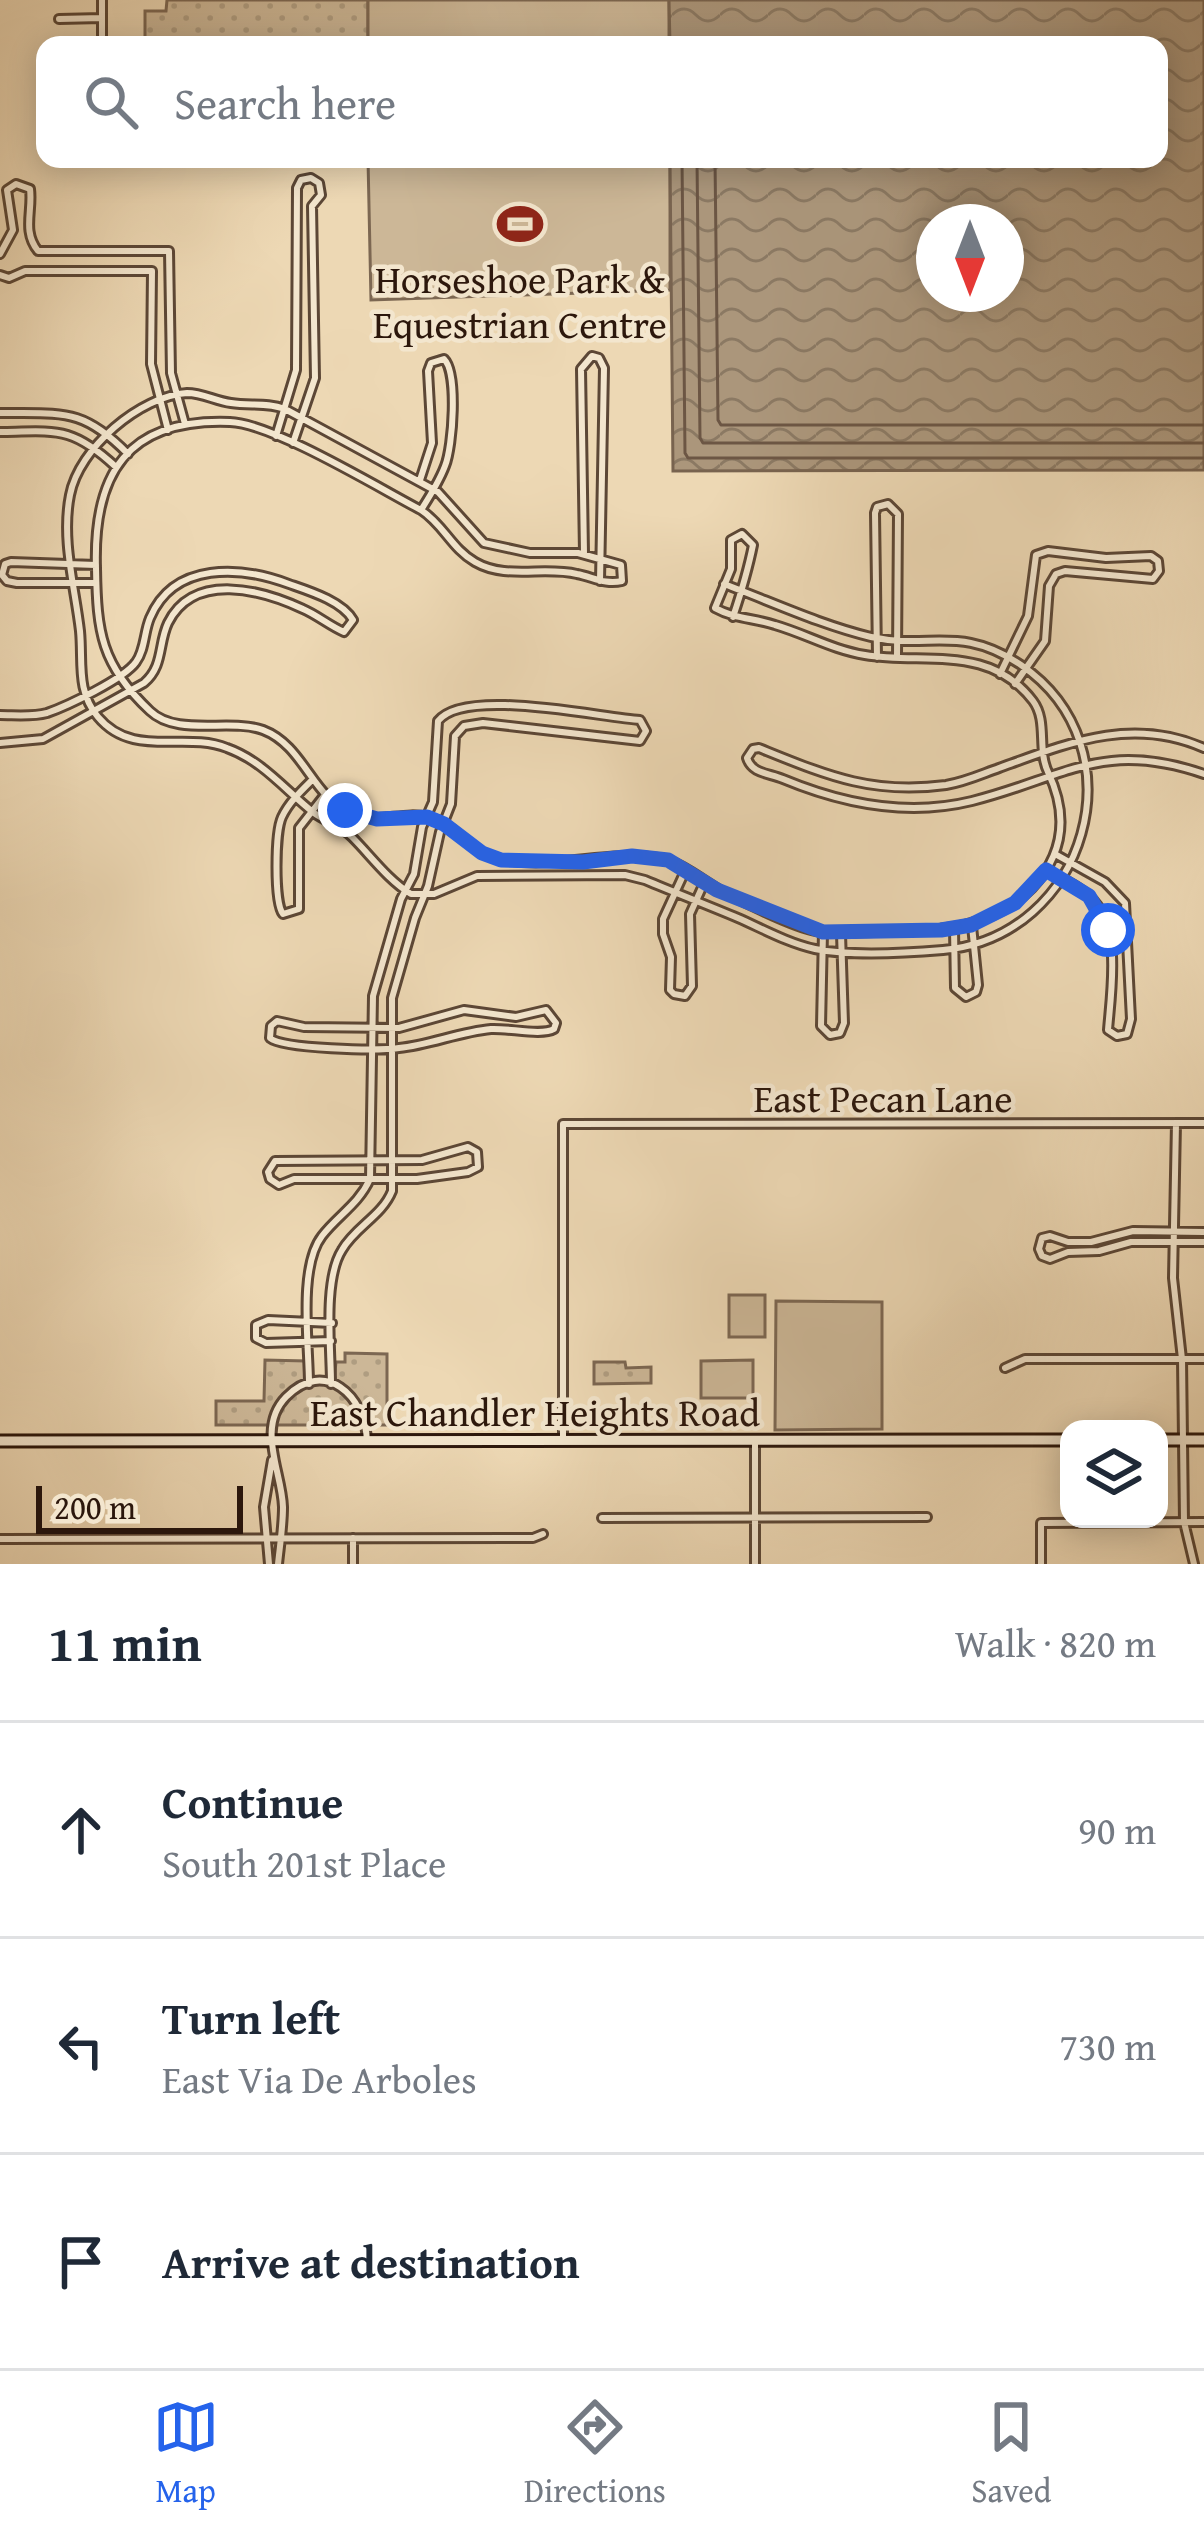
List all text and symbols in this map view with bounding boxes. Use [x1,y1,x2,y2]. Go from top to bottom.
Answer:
search box [36,36,1168,168]
icon: search [78,69,144,135]
text: Search here [174,70,396,135]
sports icon: Horseshoe Park & Equestrian Centre [495,199,545,249]
north arrow [916,204,1024,312]
place label: Horseshoe Park & Equestrian Centre [373,250,667,352]
route end [318,783,372,837]
route start [1081,903,1135,957]
street label: East Pecan Lane [753,1069,1013,1126]
street label: East Chandler Heights Road [310,1383,760,1440]
map controls [1060,1420,1168,1528]
button: layers [1060,1420,1168,1528]
scale bar [36,1480,243,1533]
text: 200 m [54,1483,136,1531]
text: 11 min [48,1605,202,1680]
text: Walk · 820 m [955,1614,1156,1671]
text: Continue [162,1769,343,1834]
icon: ahead [48,1797,114,1863]
text: 90 m [1078,1801,1156,1858]
text: South 201st Place [162,1834,446,1891]
text: Turn left [162,1985,340,2050]
icon: left [48,2013,114,2079]
text: 730 m [1059,2017,1156,2074]
text: East Via De Arboles [162,2050,477,2107]
icon: arrive [48,2229,114,2295]
text: Arrive at destination [162,2229,580,2294]
tab: Map [153,2394,219,2514]
tab: Directions [524,2394,666,2514]
tab: Saved [971,2394,1051,2514]

